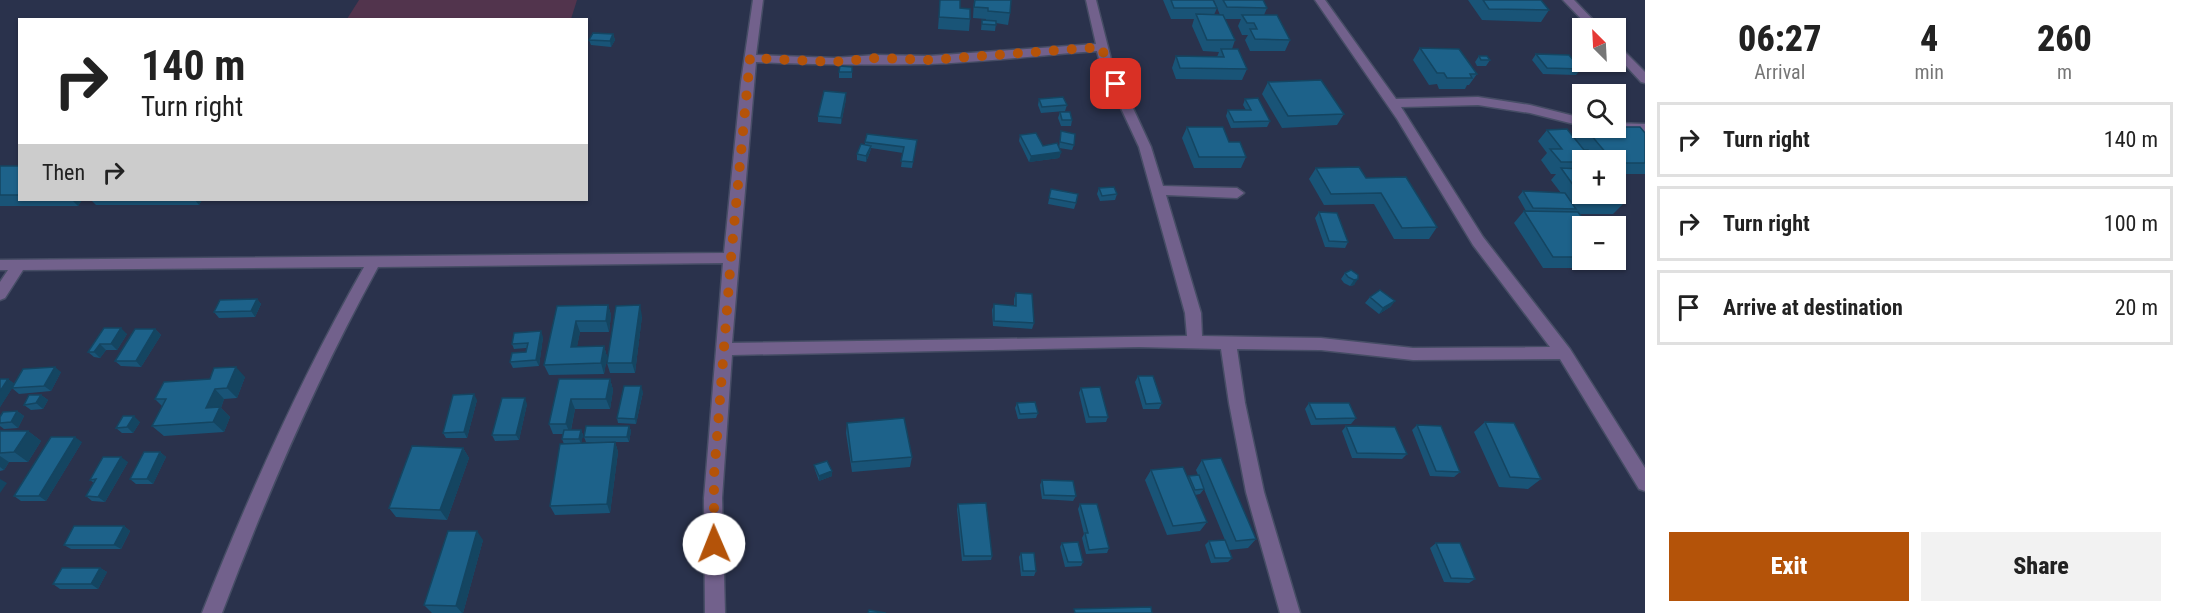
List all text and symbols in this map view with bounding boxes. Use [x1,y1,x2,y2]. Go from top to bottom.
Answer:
north arrow [1572,18,1626,72]
map controls [1572,18,1626,270]
text: 06:27 [1738,18,1821,60]
text: 4 [1920,18,1938,60]
text: 260 [2037,18,2092,60]
text: 140 m [141,41,246,90]
icon: right [42,42,120,120]
pin [1090,58,1141,109]
text: Arrival [1754,60,1805,84]
text: min [1915,60,1944,84]
text: m [2057,60,2072,84]
icon: arrive [1099,67,1132,100]
button: search [1572,84,1626,138]
text: Turn right [141,91,243,123]
icon: right [1672,123,1705,156]
text: Turn right [1723,127,1810,152]
text: 140 m [2104,127,2158,152]
button: + [1572,150,1626,204]
icon: right [97,156,130,189]
text: Then [42,160,85,185]
icon: right [1672,207,1705,240]
text: Turn right [1723,211,1810,236]
text: 100 m [2104,211,2158,236]
button: − [1572,216,1626,270]
icon: arrive [1672,291,1705,324]
text: Arrive at destination [1723,295,1903,320]
text: 20 m [2115,295,2158,320]
position arrow [682,512,746,576]
button: Exit [1669,532,1909,601]
button: Share [1921,532,2161,601]

